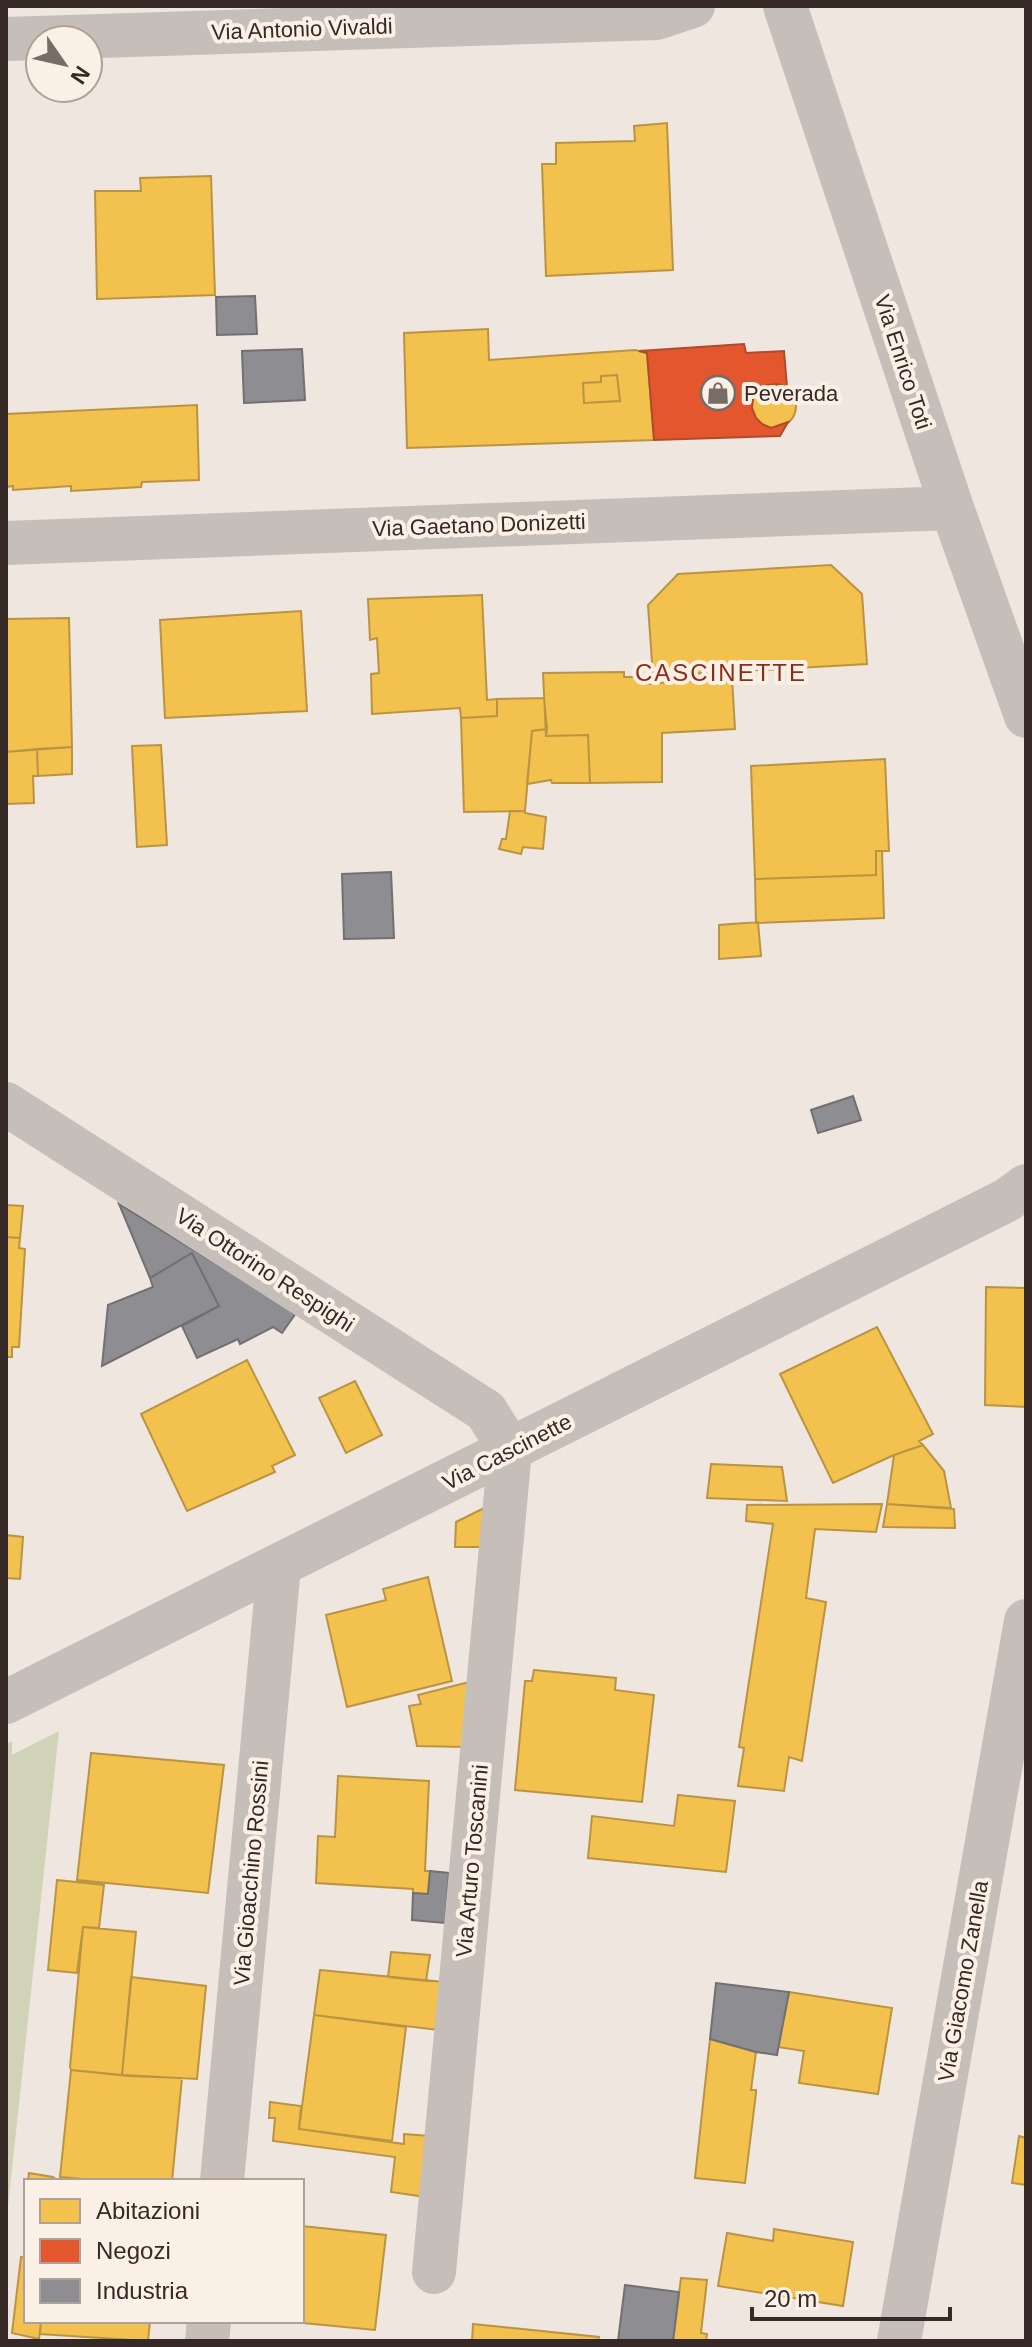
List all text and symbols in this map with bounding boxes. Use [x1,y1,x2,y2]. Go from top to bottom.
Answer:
street label: Via Antonio Vivaldi [211,13,393,45]
north arrow [24,24,104,104]
text: N [65,61,95,88]
street label: Via Enrico Toti [870,292,936,432]
shop icon: Peverada [699,374,737,412]
place label: Peverada [744,381,839,406]
street label: Via Gaetano Donizetti [372,509,586,541]
district label: CASCINETTE [635,659,807,686]
street label: Via Ottorino Respighi [171,1203,359,1337]
street label: Via Cascinette [438,1409,576,1495]
street label: Via Gioacchino Rossini [229,1759,273,1987]
street label: Via Arturo Toscanini [451,1763,493,1959]
street label: Via Giacomo Zanella [933,1878,993,2084]
legend [24,2179,304,2323]
text: Abitazioni [96,2197,200,2224]
text: Negozi [96,2237,171,2264]
scale bar [752,2271,950,2321]
text: Industria [96,2277,189,2304]
text: 20 m [764,2285,817,2312]

